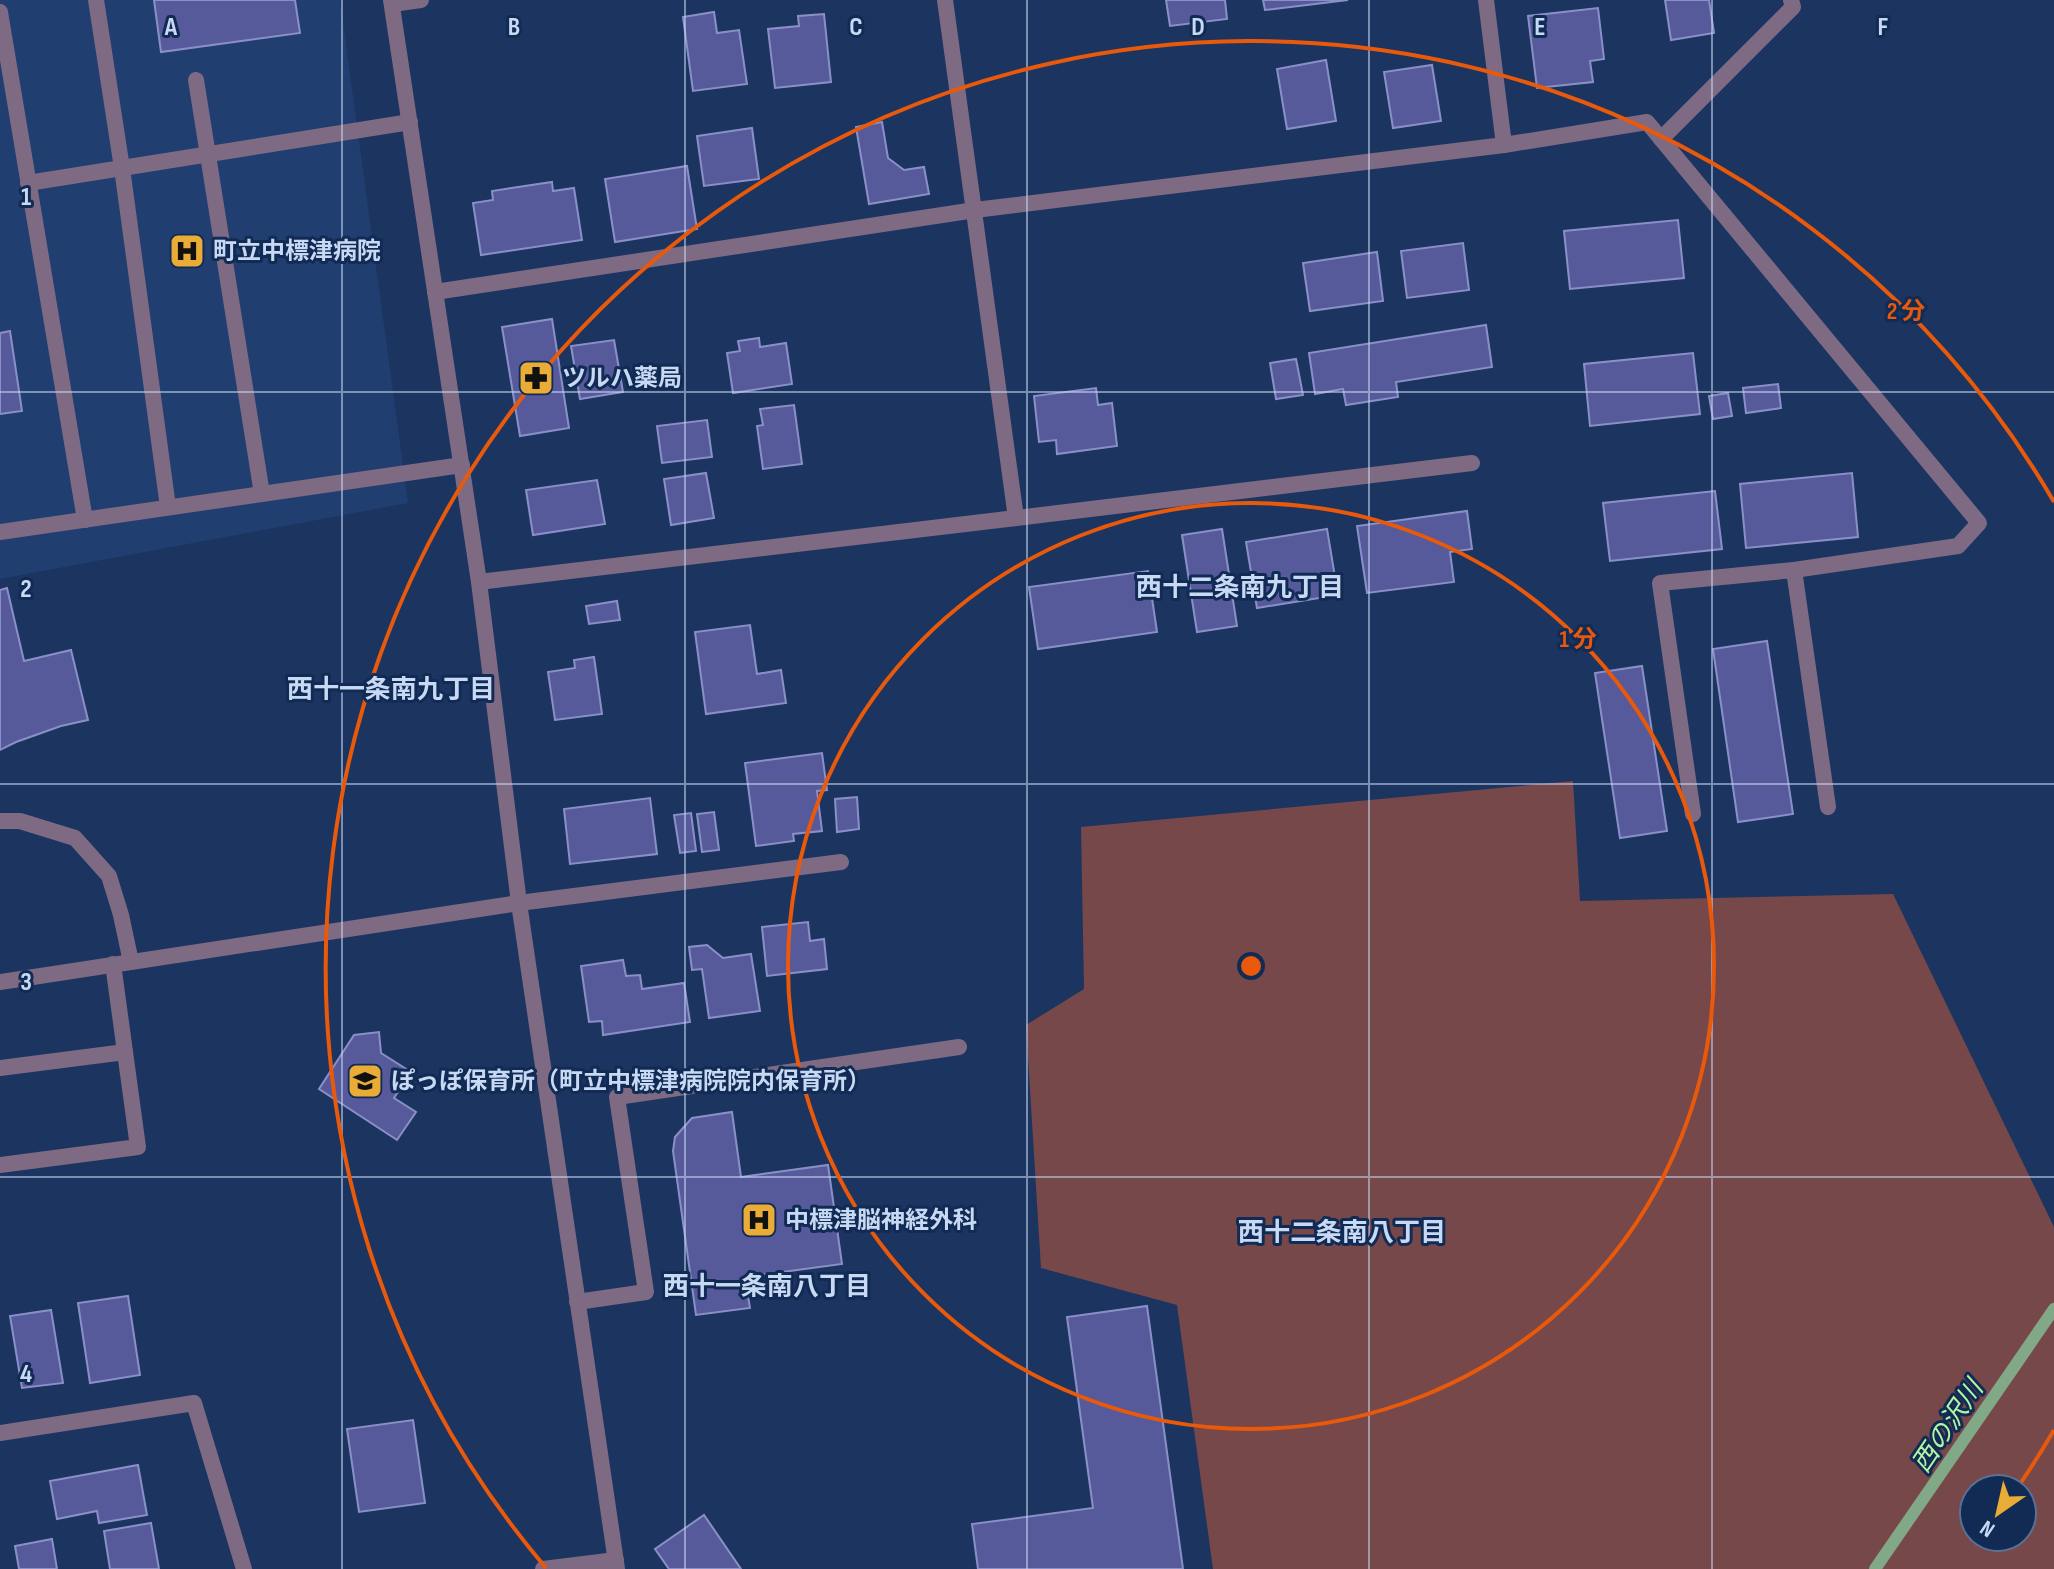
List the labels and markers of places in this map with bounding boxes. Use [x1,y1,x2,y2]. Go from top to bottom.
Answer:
hospital icon: 町立中標津病院 [168,232,206,270]
place label: 町立中標津病院 [213,237,381,266]
pharmacy icon: ツルハ薬局 [517,359,555,397]
place label: ツルハ薬局 [562,364,682,393]
centre of rings [1237,952,1265,980]
school or university icon: ぽっぽ保育所（町立中標津病院院内保育所） [346,1062,384,1100]
place label: ぽっぽ保育所（町立中標津病院院内保育所） [391,1067,871,1096]
hospital icon: 中標津脳神経外科 [740,1201,778,1239]
place label: 中標津脳神経外科 [785,1206,977,1235]

